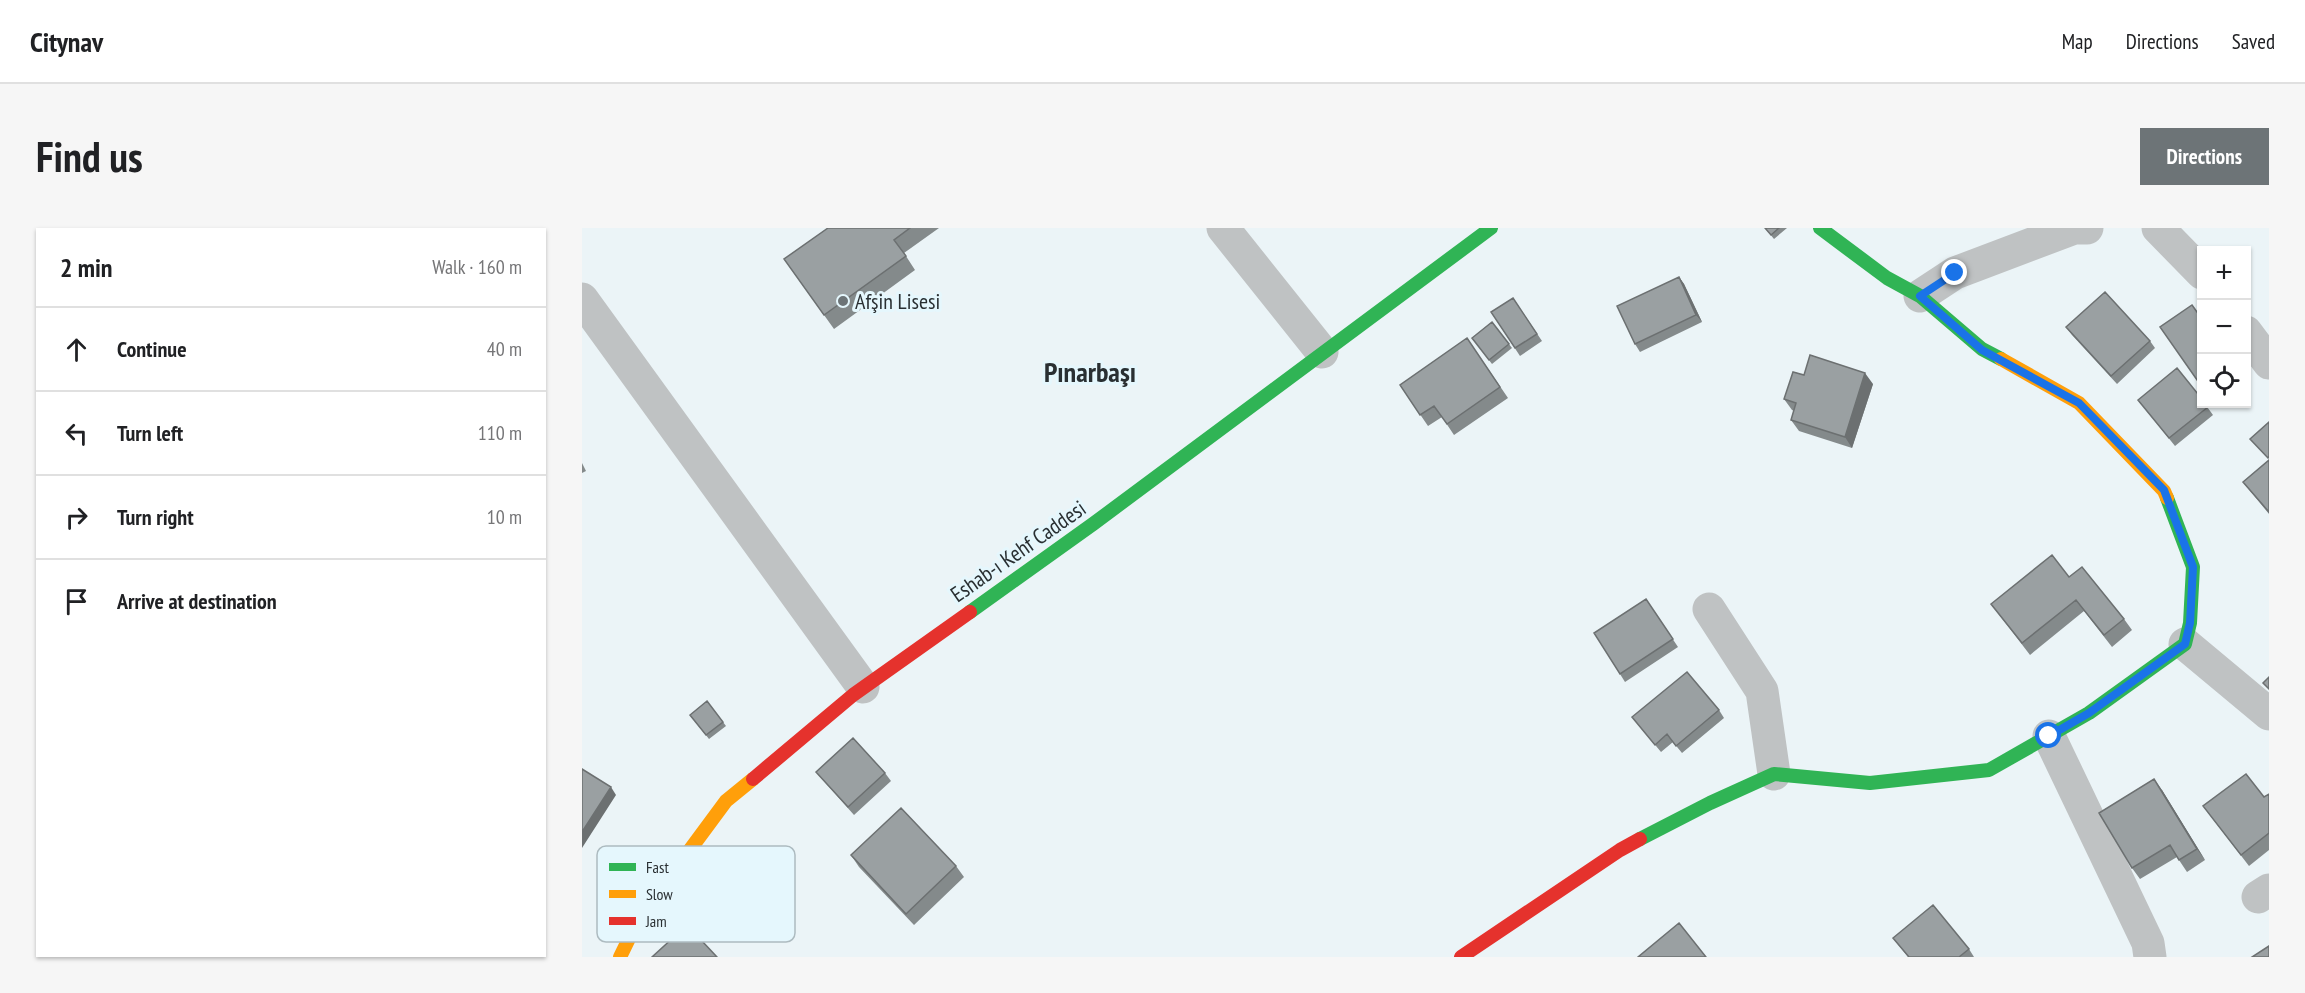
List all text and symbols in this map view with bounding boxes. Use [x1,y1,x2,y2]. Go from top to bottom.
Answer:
text: Citynav [30,23,103,60]
text: Map [2062,28,2093,55]
text: Directions [2126,28,2199,55]
text: Saved [2232,28,2275,55]
button: Directions [2140,128,2269,185]
text: Find us [36,129,143,184]
map controls [2197,246,2251,408]
button: + [2197,246,2251,300]
text: 2 min [60,251,113,284]
text: Walk · 160 m [432,254,522,280]
route end [1941,259,1967,285]
place label: Afşin Lisesi [855,287,940,315]
marker: Afşin Lisesi [836,294,850,308]
button: − [2197,300,2251,354]
icon: ahead [60,333,93,366]
text: Continue [117,335,187,363]
text: 40 m [487,336,522,362]
district label: Pınarbaşı [1044,353,1136,390]
button: locate [2197,354,2251,408]
icon: left [60,417,93,450]
text: Turn left [117,419,183,447]
text: 110 m [478,420,522,446]
street label: Eshab-ı Kehf Caddesi [945,494,1091,608]
icon: right [60,501,93,534]
text: Turn right [117,503,194,531]
text: 10 m [487,504,522,530]
icon: arrive [60,585,93,618]
text: Arrive at destination [117,587,277,615]
route start [2035,722,2061,748]
legend [597,846,795,942]
text: Fast [646,857,669,877]
text: Slow [646,884,673,904]
text: Jam [645,911,667,931]

